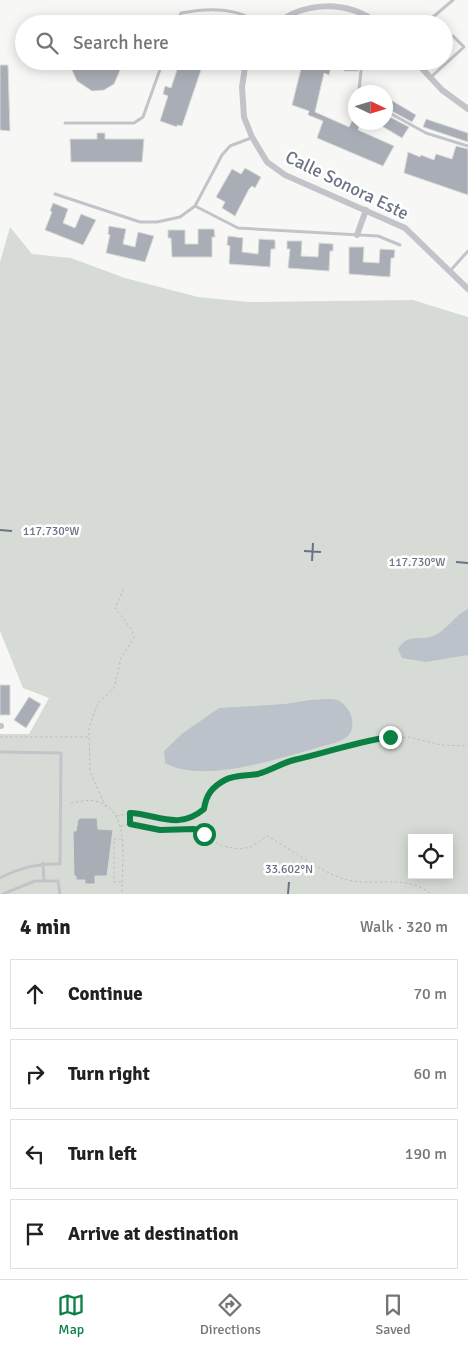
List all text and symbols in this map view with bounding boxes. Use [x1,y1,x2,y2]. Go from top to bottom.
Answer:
search box [15,15,453,70]
icon: search [33,29,61,57]
text: Search here [73,31,169,55]
north arrow [348,85,393,130]
street label: Calle Sonora Este [282,146,412,224]
text: 117.730°W [23,524,79,539]
text: 117.730°W [389,555,445,570]
route end [379,726,402,749]
route start [193,823,216,846]
map controls [408,834,453,879]
button: locate [408,834,453,879]
text: 33.602°N [265,862,313,877]
text: 4 min [20,914,71,940]
text: Walk · 320 m [360,917,448,937]
icon: ahead [21,980,49,1008]
text: Continue [68,982,143,1006]
text: 70 m [413,984,447,1004]
icon: right [21,1060,49,1088]
text: Turn right [68,1062,150,1086]
text: 60 m [413,1064,447,1084]
icon: left [21,1140,49,1168]
text: Turn left [68,1142,137,1166]
text: 190 m [405,1144,447,1164]
icon: arrive [21,1220,49,1248]
text: Arrive at destination [68,1222,239,1246]
tab: Map [57,1291,85,1338]
tab: Directions [200,1291,261,1338]
tab: Saved [375,1291,411,1338]

